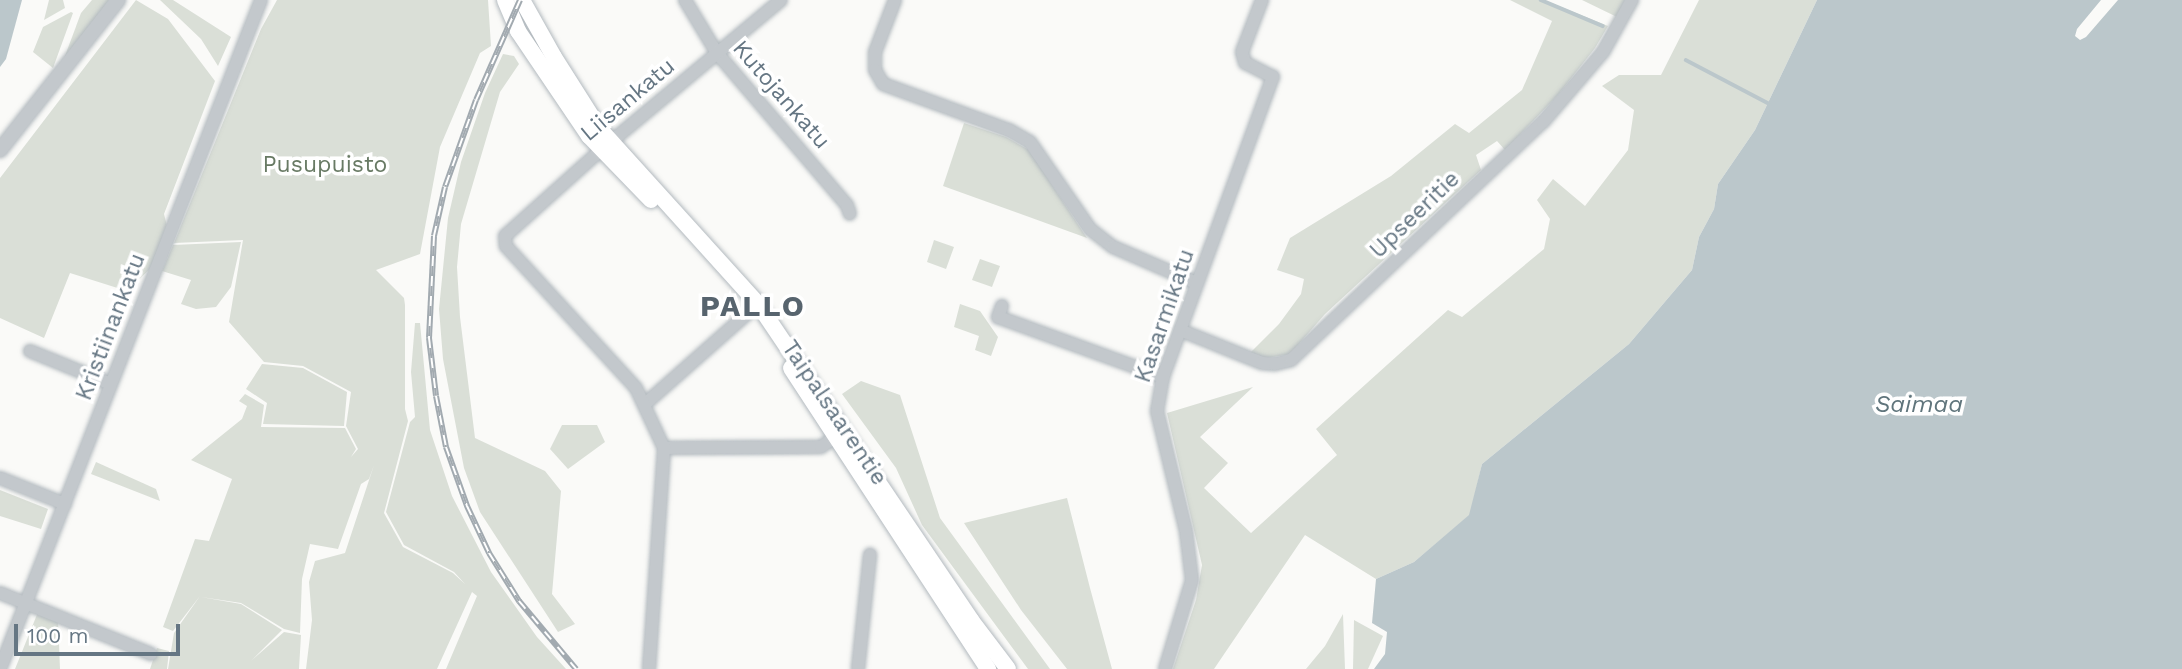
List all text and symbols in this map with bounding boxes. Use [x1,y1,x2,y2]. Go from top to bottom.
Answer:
street label: Kutojankatu [726,35,836,155]
street label: Liisankatu [575,53,681,147]
park label: Pusupuisto [263,151,387,179]
street label: Upseeritie [1364,166,1466,264]
street label: Kasarmikatu [1129,246,1201,386]
street label: Kristiinankatu [70,250,152,404]
district label: PALLO [701,288,805,324]
street label: Taipalsaarentie [775,335,893,491]
water label: Saimaa [1875,391,1963,419]
scale bar [18,610,184,654]
text: 100 m [27,623,89,648]

